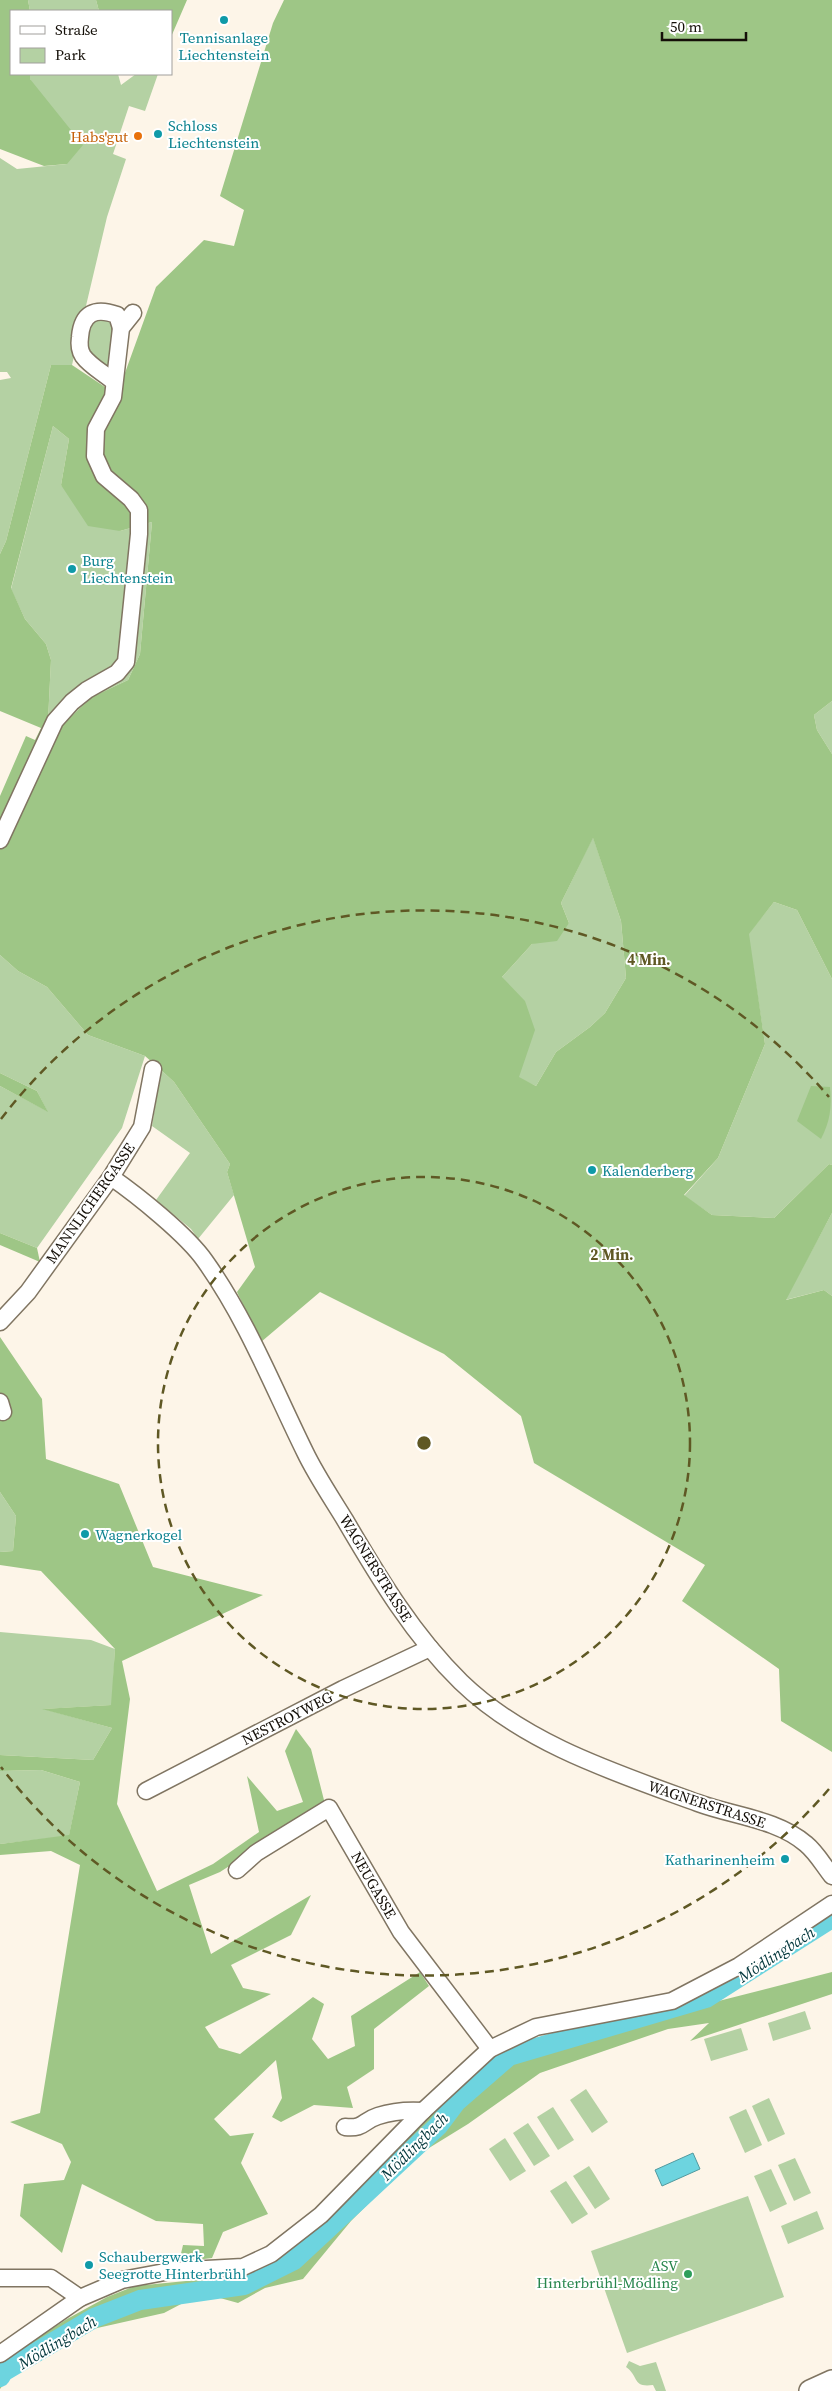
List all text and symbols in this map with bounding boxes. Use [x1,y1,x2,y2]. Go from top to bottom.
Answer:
legend [10,10,172,75]
scale bar [662,10,746,42]
marker: Tennisanlage Liechtenstein [218,14,230,26]
text: 50 m [670,16,702,37]
text: Straße [55,19,98,40]
place label: Tennisanlage Liechtenstein [178,27,270,65]
text: Park [55,44,87,65]
place label: Schloss Liechtenstein [168,115,259,153]
place label: Habs'gut [71,126,128,147]
marker: Schloss Liechtenstein [152,128,164,140]
marker: Habs'gut [132,130,144,142]
place label: Burg Liechtenstein [82,550,173,588]
marker: Burg Liechtenstein [66,563,78,575]
text: 4 Min. [627,949,671,970]
street label: MANNLICHERGASSE [40,1138,140,1268]
place label: Kalenderberg [602,1160,694,1181]
marker: Kalenderberg [586,1164,598,1176]
text: 2 Min. [590,1244,634,1265]
centre of rings [415,1434,433,1452]
street label: WAGNERSTRASSE [335,1510,417,1626]
place label: Wagnerkogel [95,1524,183,1545]
marker: Wagnerkogel [79,1528,91,1540]
street label: NESTROYWEG [238,1686,336,1750]
street label: WAGNERSTRASSE [645,1775,769,1833]
street label: NEUGASSE [346,1848,402,1922]
place label: Katharinenheim [665,1849,775,1870]
marker: Katharinenheim [779,1853,791,1865]
water label: Mödlingbach [732,1921,819,1988]
water label: Mödlingbach [375,2107,453,2185]
place label: Schaubergwerk Seegrotte Hinterbrühl [99,2246,247,2284]
place label: ASV Hinterbrühl-Mödling [536,2255,678,2293]
marker: Schaubergwerk Seegrotte Hinterbrühl [83,2259,95,2271]
marker: ASV Hinterbrühl-Mödling [682,2268,694,2280]
water label: Mödlingbach [13,2310,100,2375]

